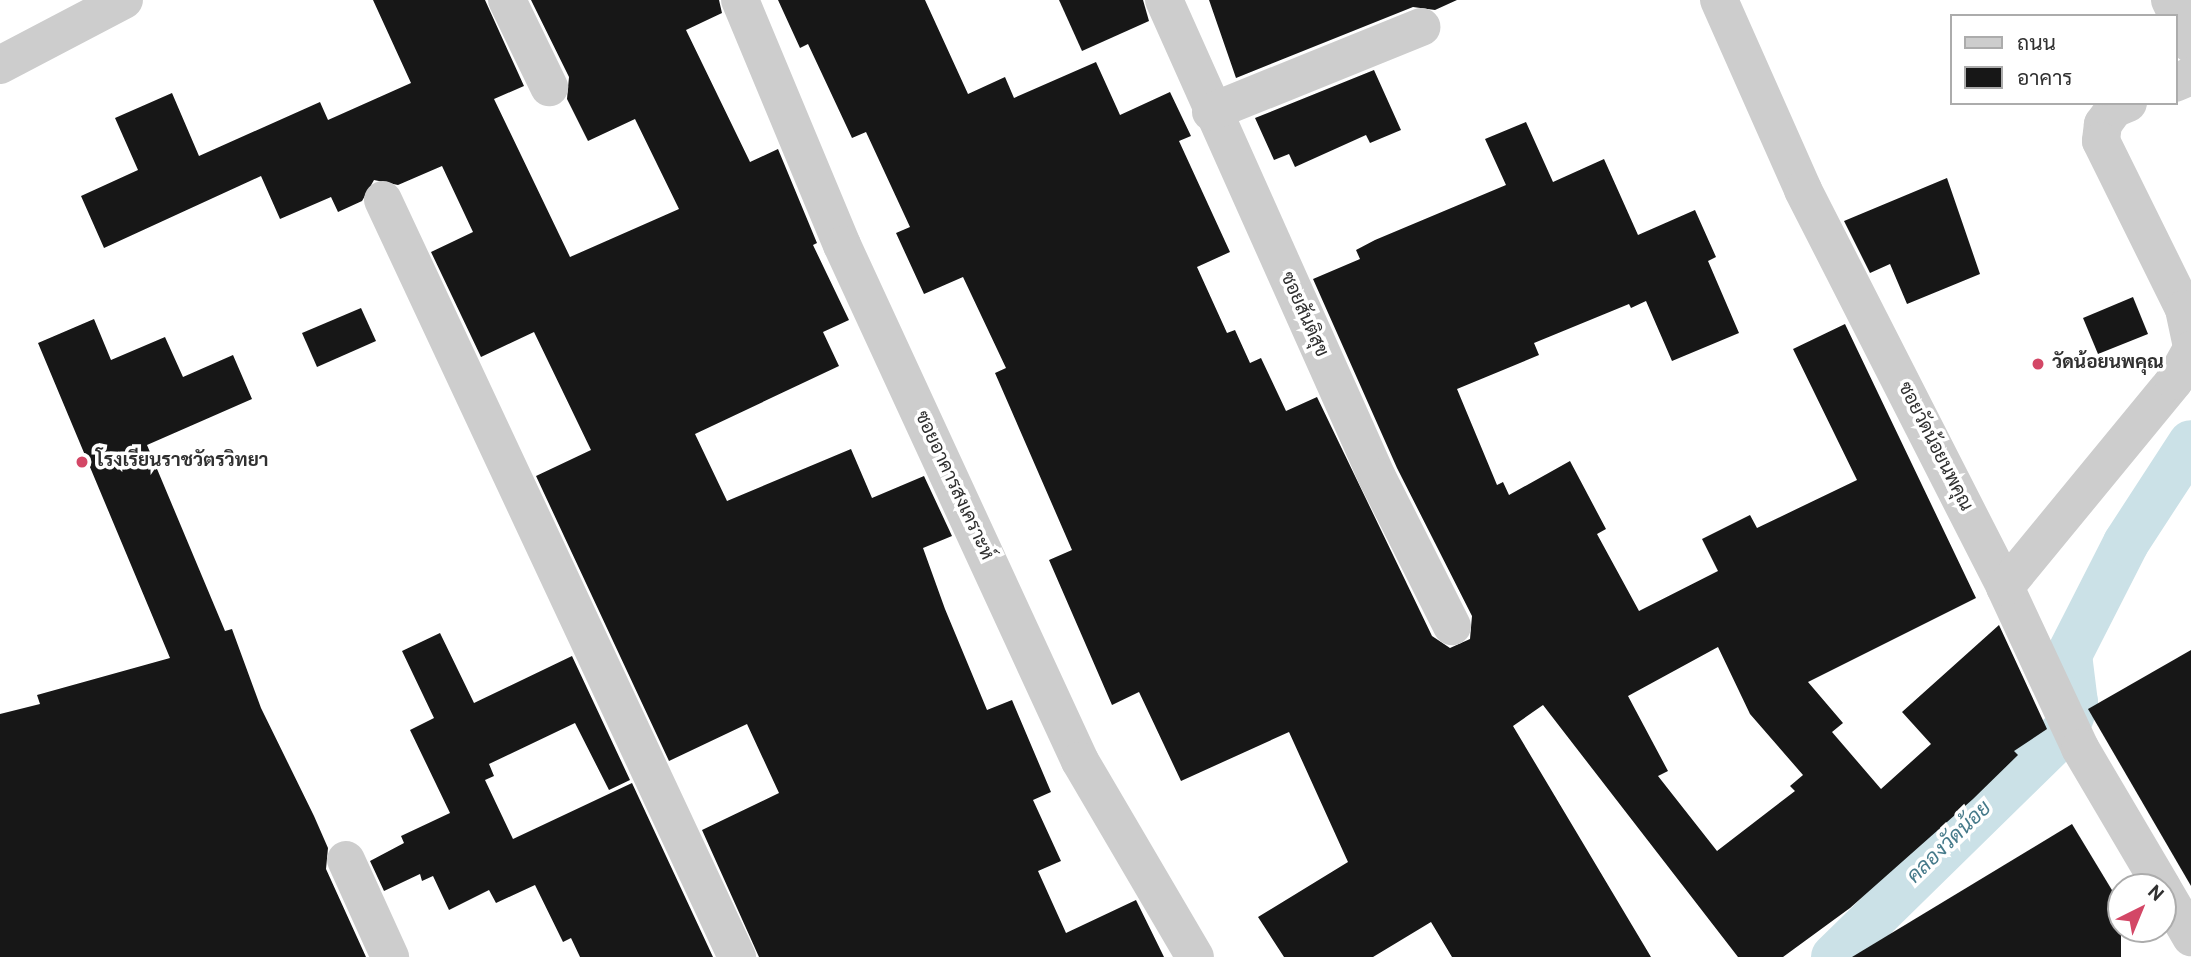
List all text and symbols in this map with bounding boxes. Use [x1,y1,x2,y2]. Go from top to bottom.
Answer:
legend [1950,14,2177,105]
text: ถนน [2017,31,2056,58]
text: อาคาร [2017,66,2073,93]
street label: ซอยสันติสุข [1274,269,1332,361]
place label: วัดน้อยนพคุณ [2052,353,2164,375]
marker: วัดน้อยนพคุณ [2030,356,2046,372]
street label: ซอยวัดน้อยนพคุณ [1892,379,1976,515]
street label: ซอยอาคารสงเคราะห์ [909,408,997,564]
place label: โรงเรียนราชวัตรวิทยา [96,451,269,473]
marker: โรงเรียนราชวัตรวิทยา [74,454,90,470]
water label: คลองวัดน้อย [1903,797,1997,889]
north arrow [2107,873,2177,943]
text: N [2142,881,2168,908]

